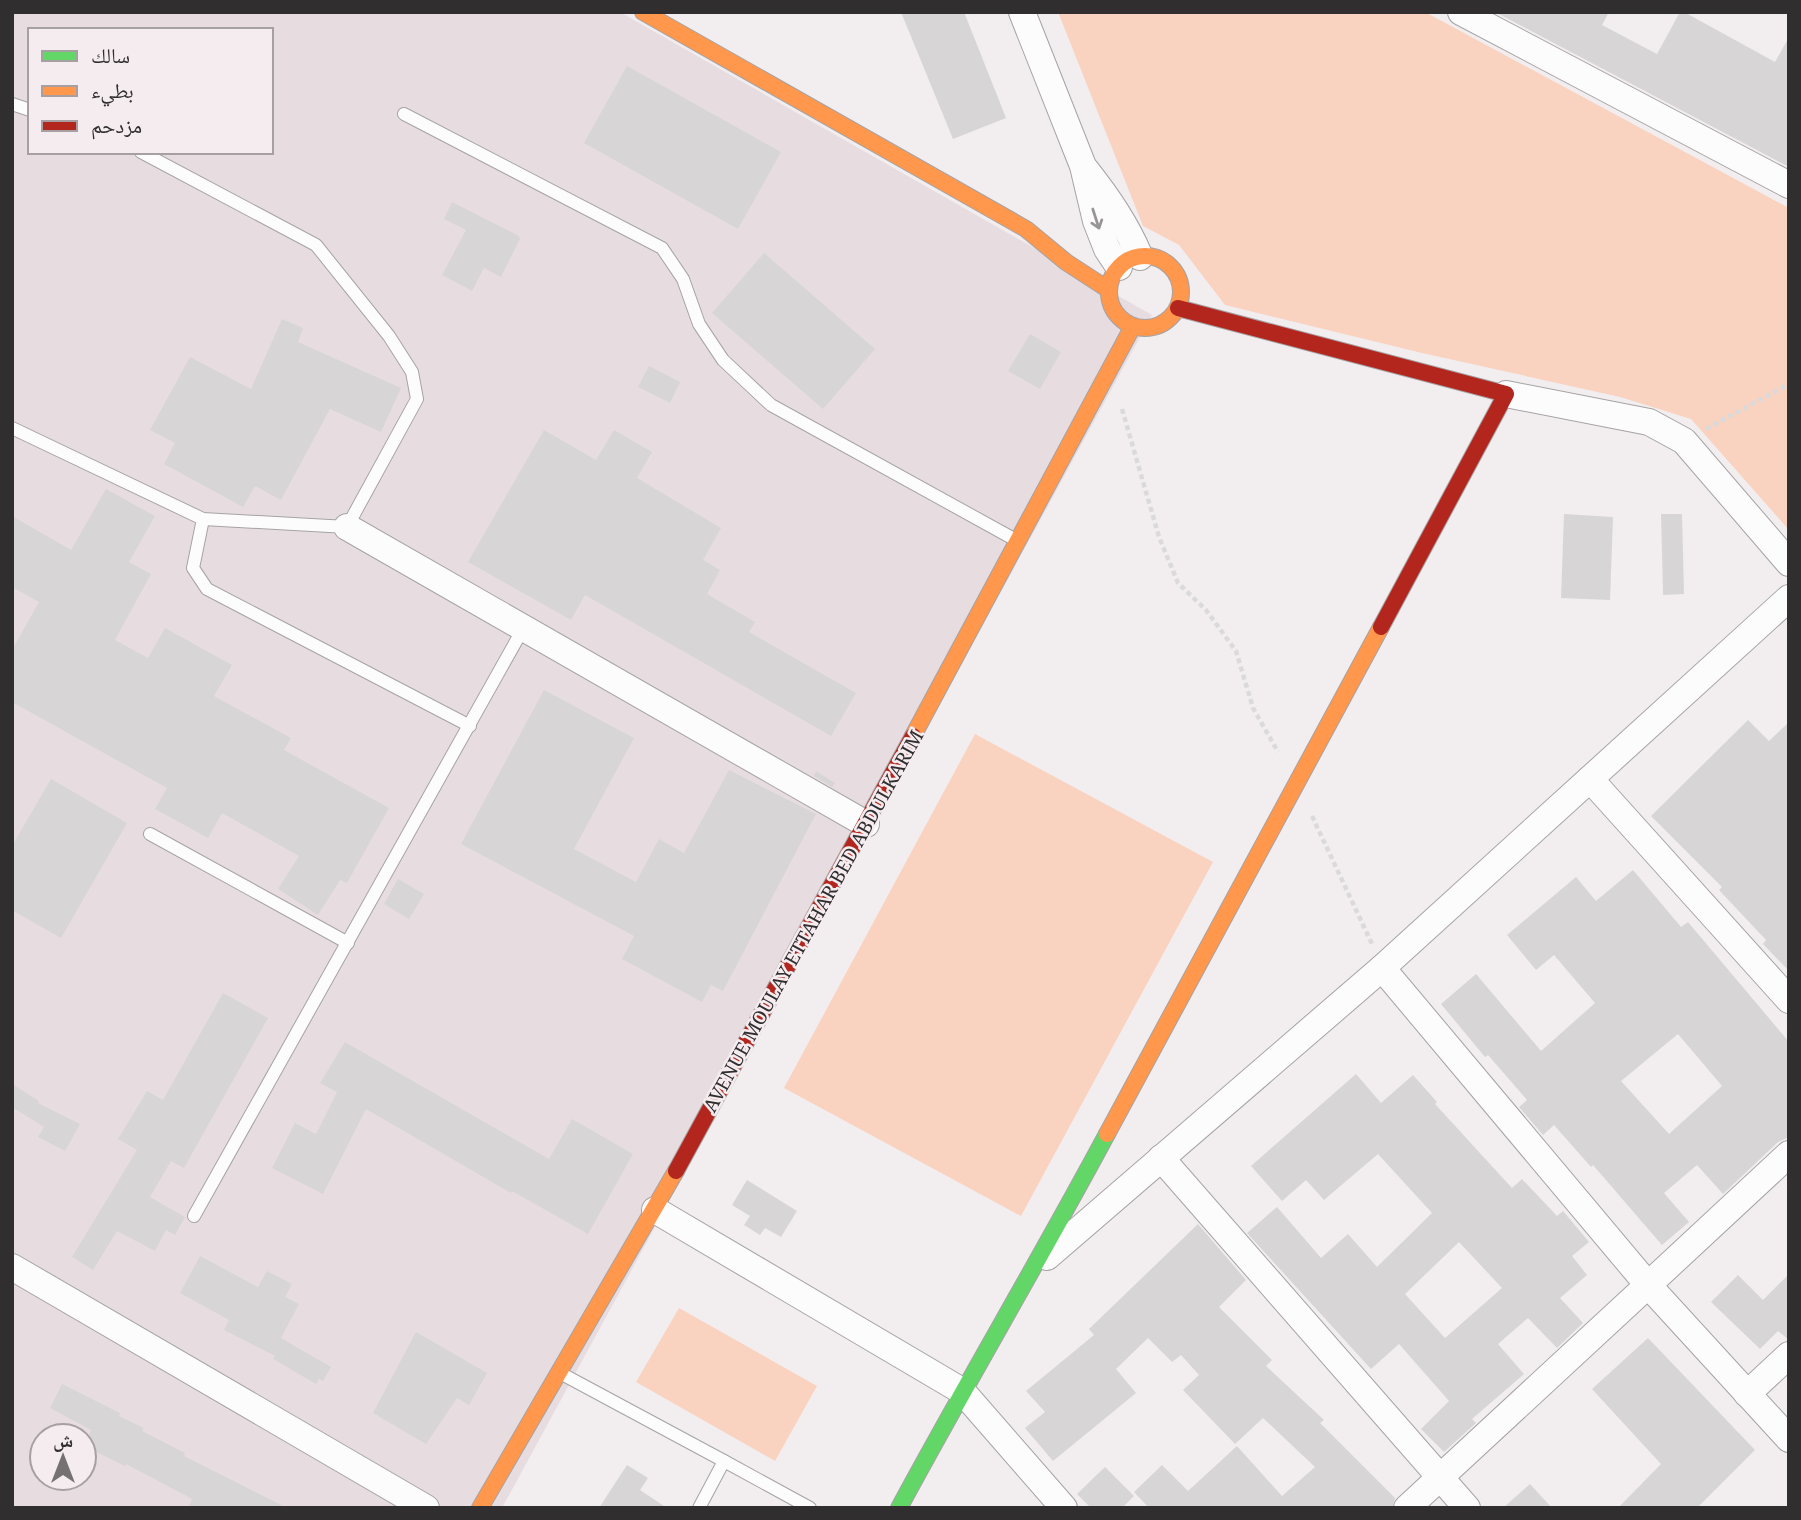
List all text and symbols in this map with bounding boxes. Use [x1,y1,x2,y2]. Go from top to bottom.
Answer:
legend [28,28,273,154]
text: سالك [91,41,130,69]
text: بطيء [91,76,134,107]
text: مزدحم [91,111,142,140]
one-way arrow [1090,207,1103,229]
street label: AVENUE MOULAY ETTAHAR BED ABDULKARIM [697,725,929,1117]
north arrow [28,1422,98,1492]
text: ش [53,1427,73,1453]

